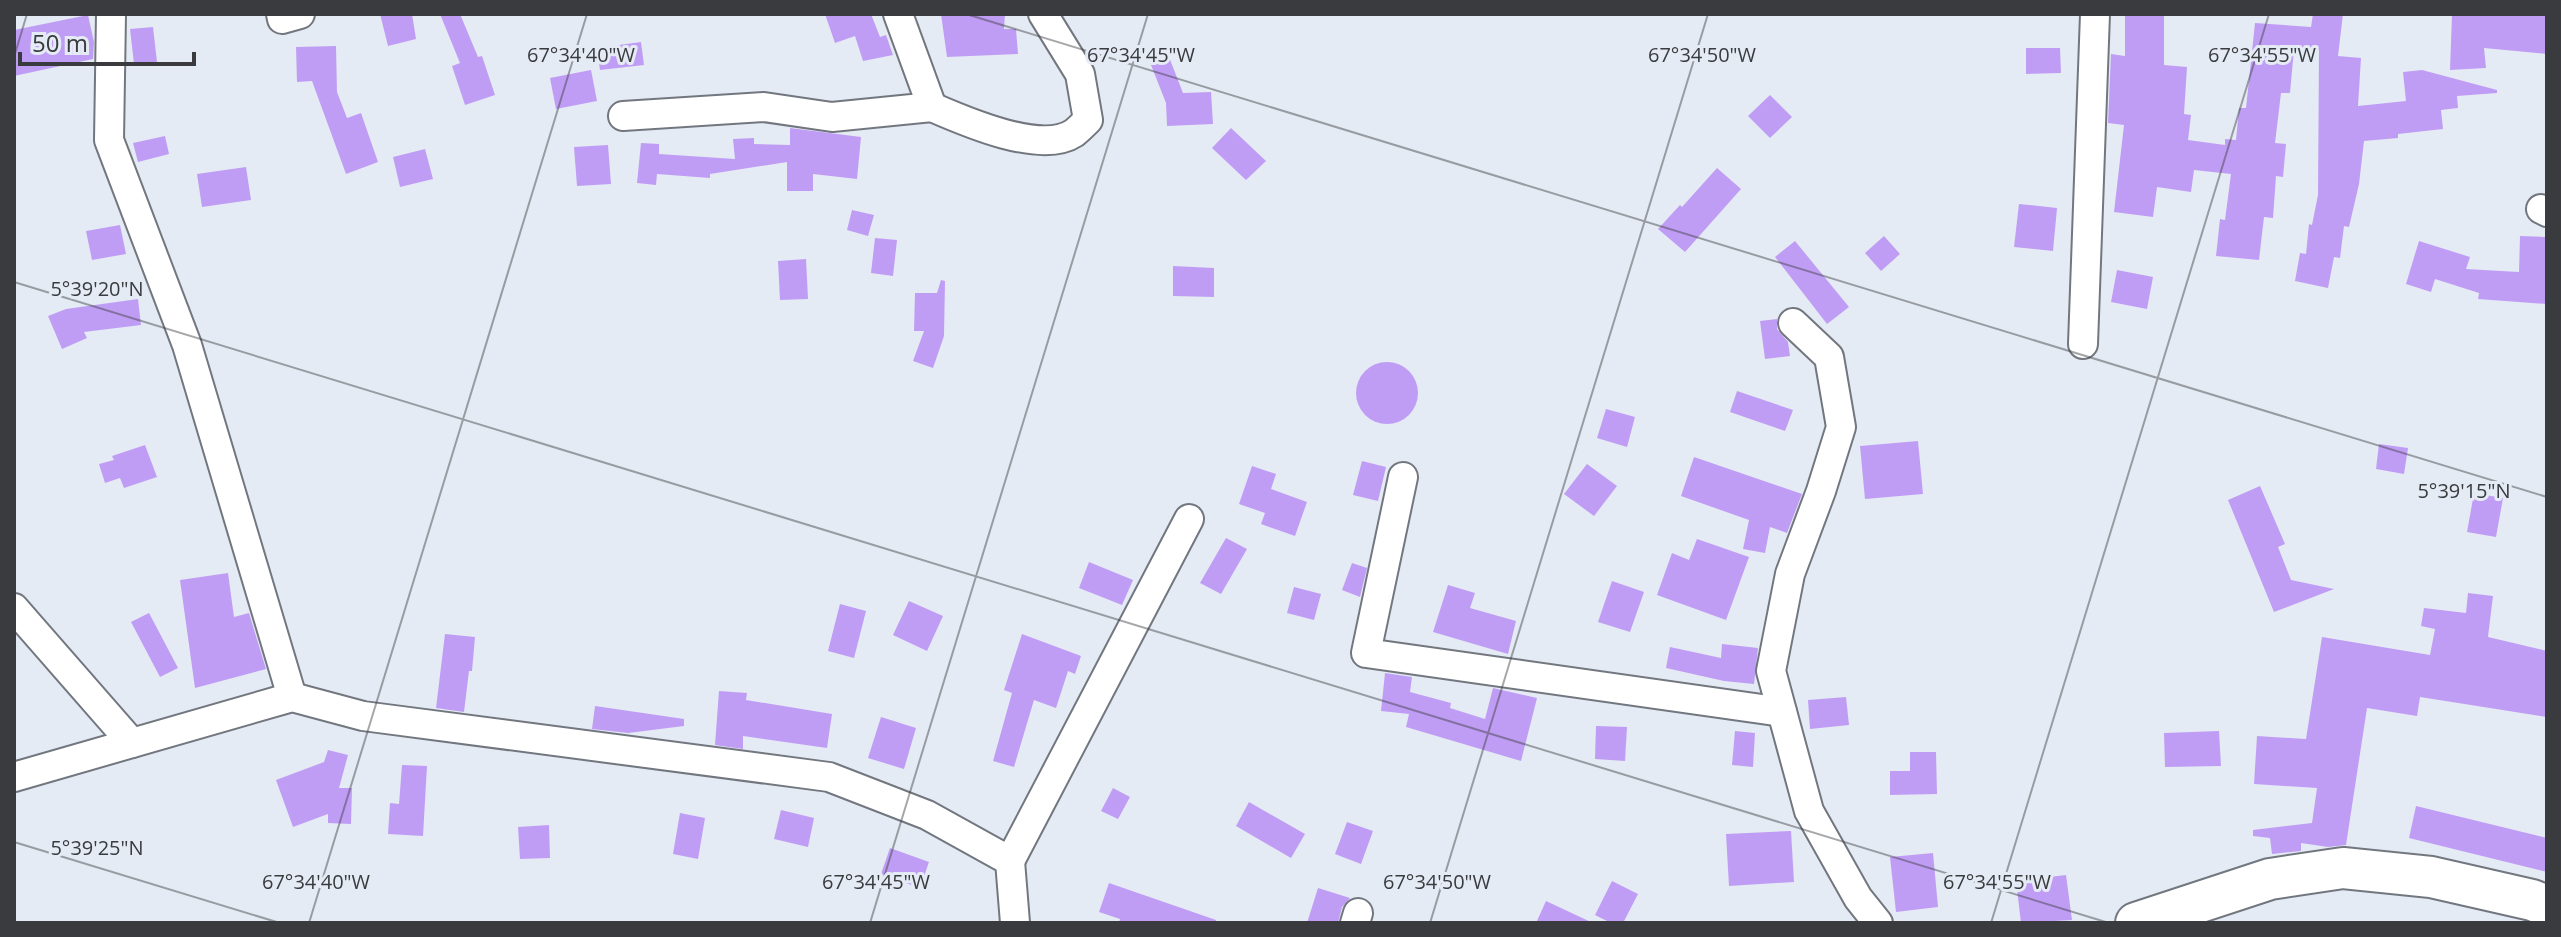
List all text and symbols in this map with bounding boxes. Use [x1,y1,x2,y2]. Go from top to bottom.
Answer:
scale bar [20,16,194,66]
text: 50 m [32,26,88,59]
text: 67°34'40"W [527,41,636,68]
text: 67°34'45"W [1087,41,1196,68]
text: 67°34'50"W [1648,41,1757,68]
text: 67°34'55"W [2208,41,2317,68]
text: 5°39'20"N [50,275,144,302]
text: 5°39'15"N [2417,477,2511,504]
text: 5°39'25"N [50,834,144,861]
text: 67°34'40"W [262,868,371,895]
text: 67°34'45"W [822,868,931,895]
text: 67°34'50"W [1383,868,1492,895]
text: 67°34'55"W [1943,868,2052,895]

